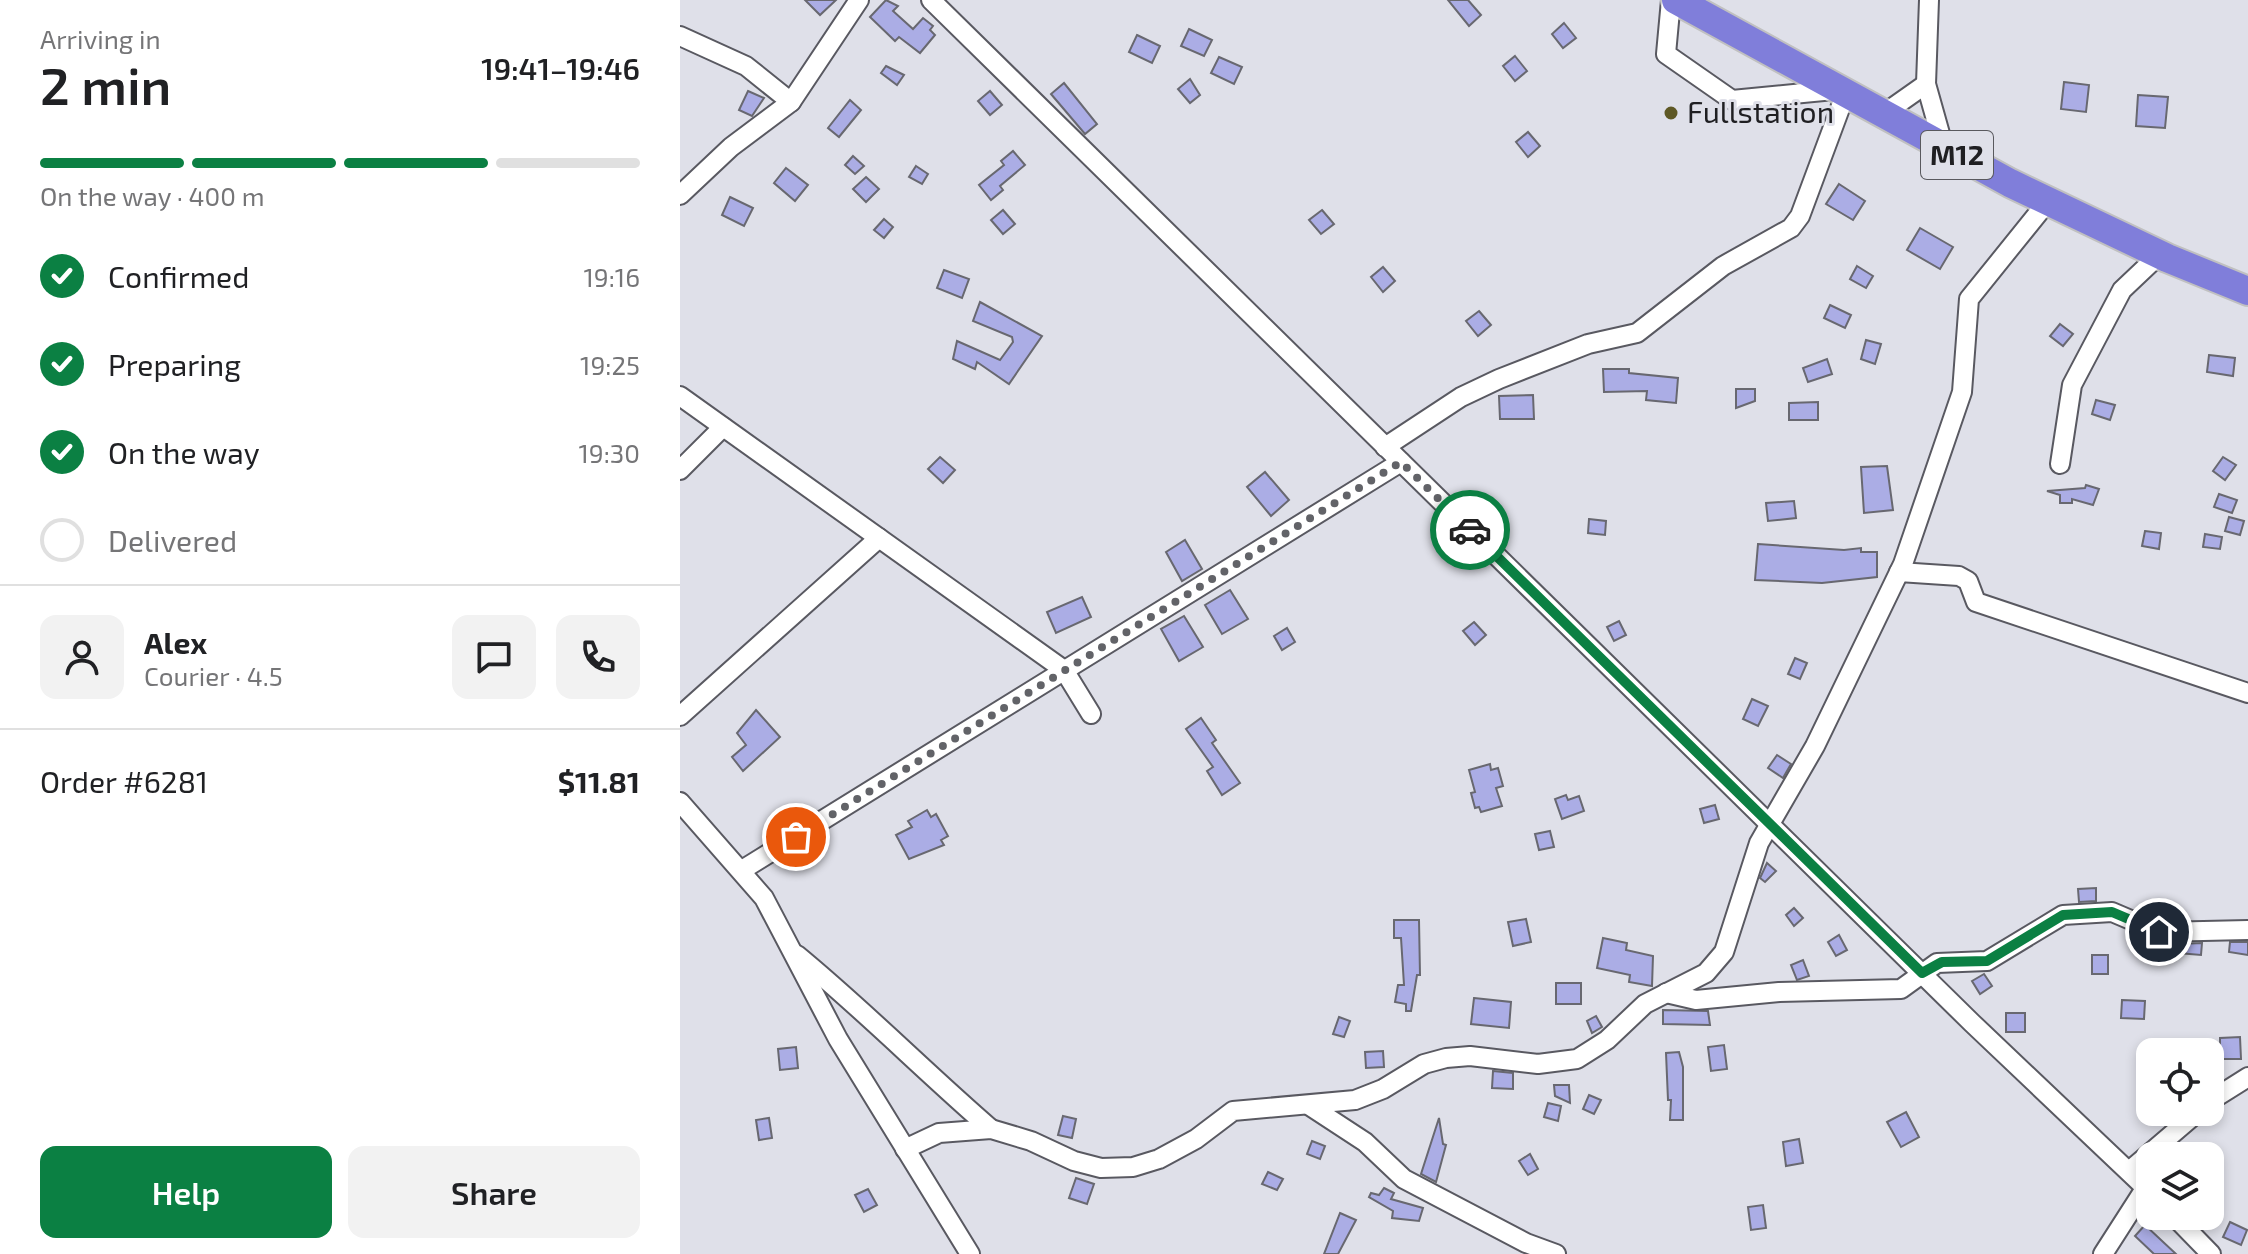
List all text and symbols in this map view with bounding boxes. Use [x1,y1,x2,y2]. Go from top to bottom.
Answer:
text: Arriving in [40,23,161,54]
text: 19:41–19:46 [481,50,640,86]
text: 2 min [40,53,171,115]
place label: Fullstation [1687,93,1834,129]
marker: Fullstation [1662,104,1680,122]
road number: M12 [1921,131,1993,179]
text: On the way · 400 m [40,180,265,211]
icon: check [40,254,84,298]
text: Confirmed [108,258,249,294]
text: 19:16 [583,261,640,292]
icon: check [40,342,84,386]
text: Preparing [108,346,241,382]
text: 19:25 [580,349,640,380]
icon: check [40,430,84,474]
text: On the way [108,434,260,470]
text: 19:30 [579,437,640,468]
courier [1430,490,1510,570]
icon: car [1448,508,1492,552]
text: Delivered [108,522,237,558]
button: person [40,615,124,699]
button: chat [452,615,536,699]
button: phone [556,615,640,699]
text: Alex [144,624,207,660]
text: Courier · 4.5 [144,660,283,691]
text: Order #6281 [40,763,208,799]
text: $11.81 [558,763,640,799]
pin [762,803,830,871]
icon: bag [774,815,818,859]
pin [2125,898,2193,966]
icon: home [2137,910,2181,954]
map controls [2136,1038,2224,1230]
button: locate [2136,1038,2224,1126]
button: layers [2136,1142,2224,1230]
button: Help [40,1146,332,1238]
button: Share [348,1146,640,1238]

